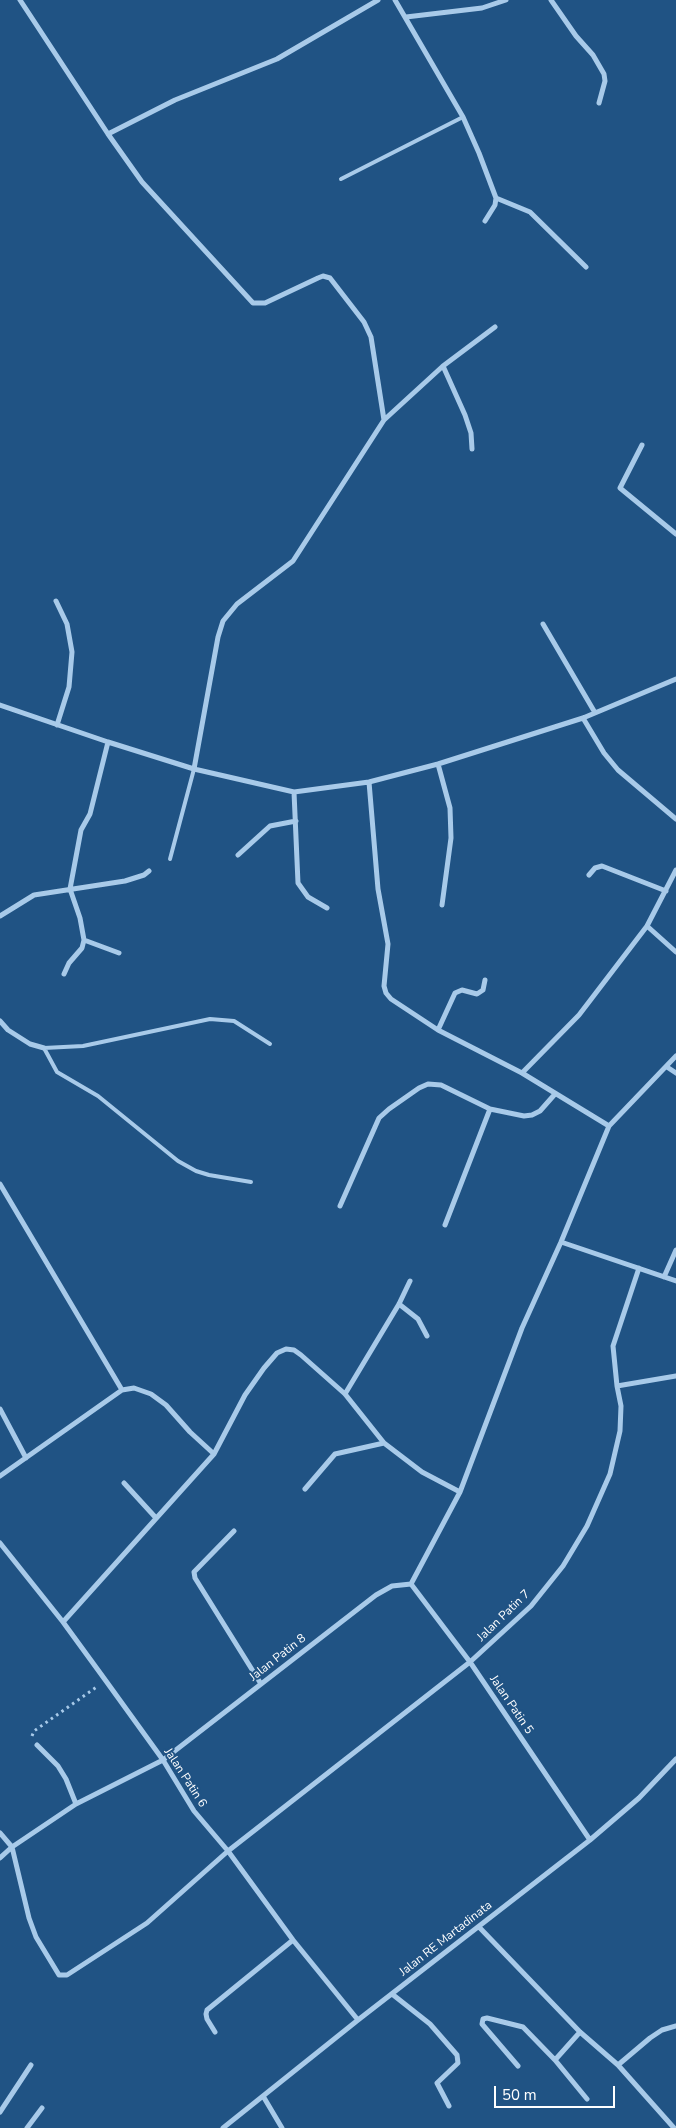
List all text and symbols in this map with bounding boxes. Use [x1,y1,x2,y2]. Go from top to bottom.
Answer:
street label: Jalan Patin 7 [475,1587,533,1645]
street label: Jalan Patin 8 [247,1631,309,1685]
street label: Jalan Patin 5 [486,1673,536,1737]
street label: Jalan Patin 6 [160,1746,210,1810]
street label: Jalan RE Martadinata [397,1898,495,1980]
scale bar [496,2076,617,2108]
text: 50 m [502,2085,537,2105]

